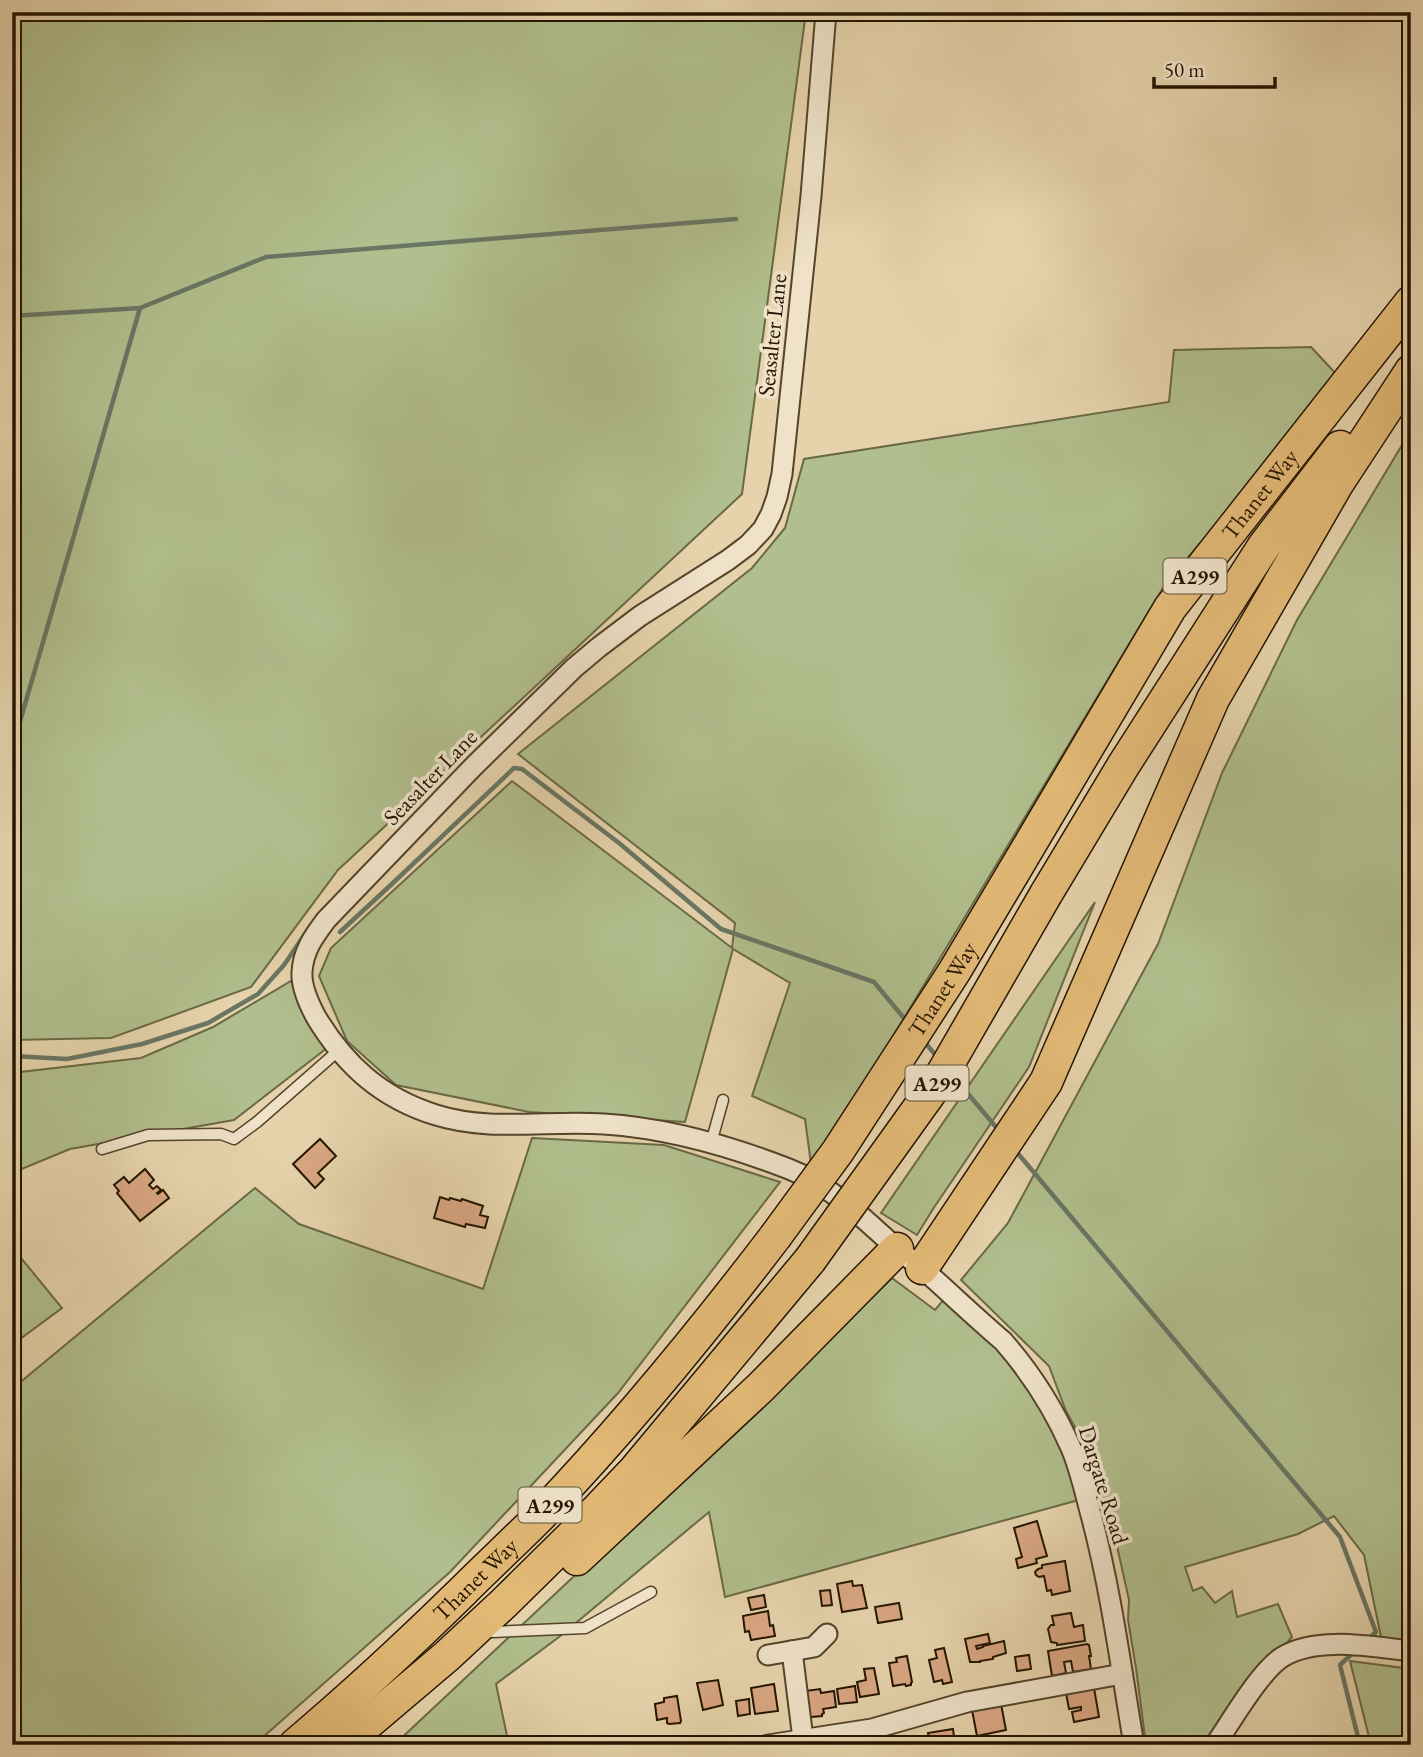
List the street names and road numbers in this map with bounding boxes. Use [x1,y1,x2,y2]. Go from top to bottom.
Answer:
street label: Seasalter Lane [751,272,793,398]
street label: Thanet Way [1215,442,1305,546]
road number: A299 [1164,558,1226,594]
street label: Seasalter Lane [376,722,484,832]
street label: Thanet Way [901,935,984,1043]
road number: A299 [906,1066,968,1100]
street label: Dargate Road [1072,1422,1136,1548]
road number: A299 [518,1488,582,1522]
street label: Thanet Way [426,1530,525,1627]

